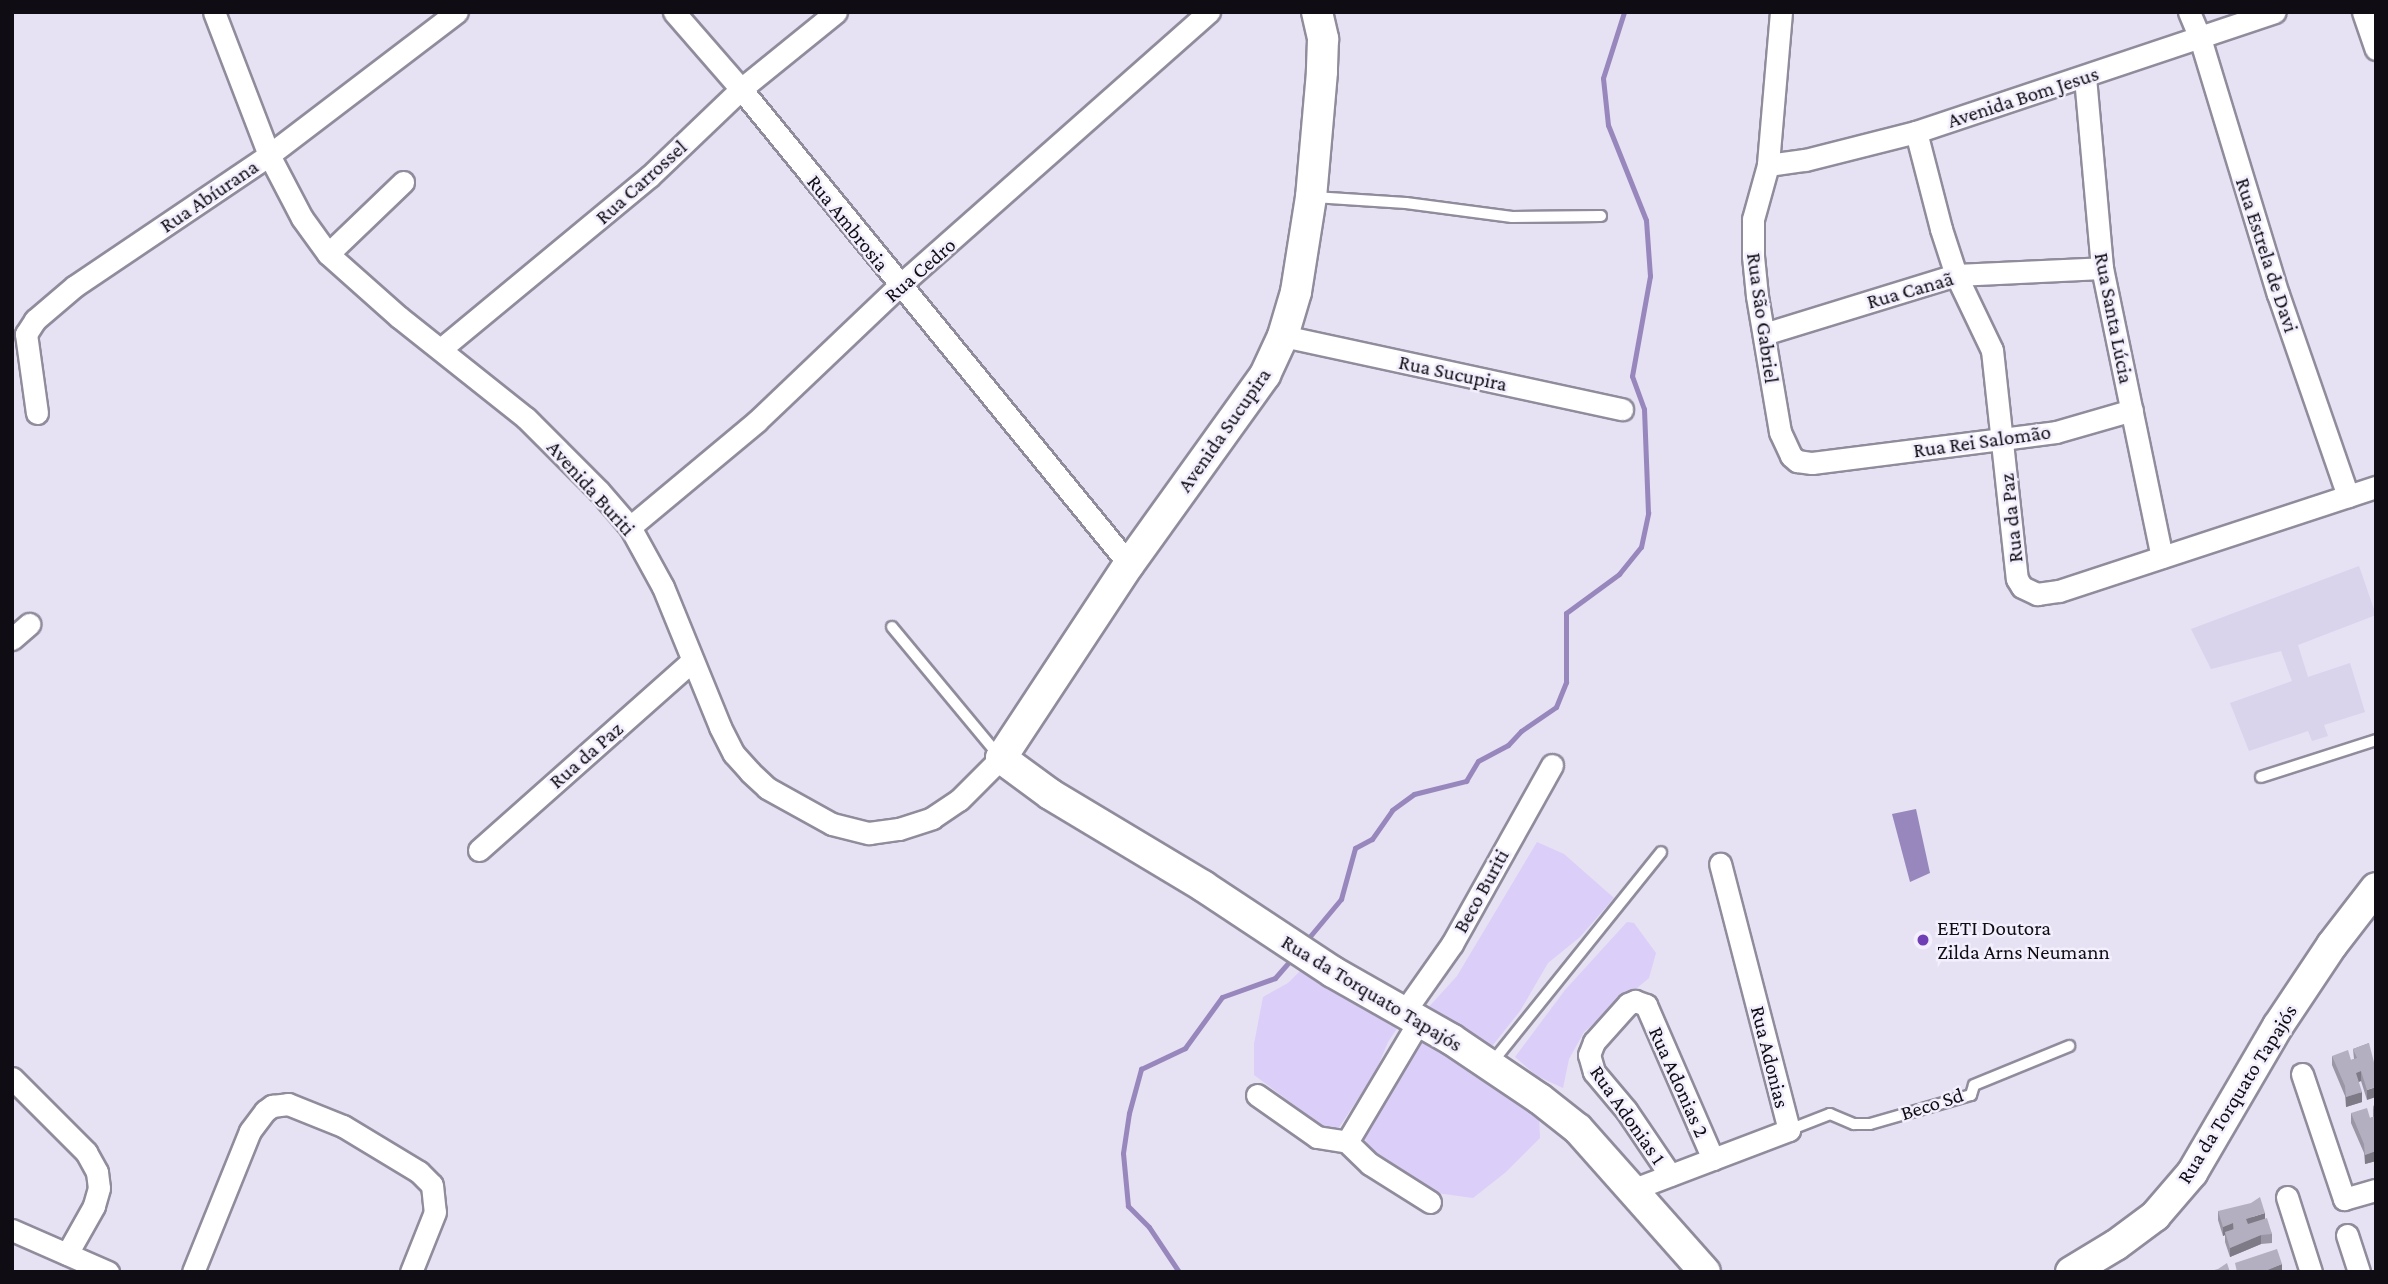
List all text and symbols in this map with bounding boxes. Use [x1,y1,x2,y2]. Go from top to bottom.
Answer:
street label: Avenida Bom Jesus [1944,61,2102,133]
street label: Rua Carrossel [590,134,692,230]
street label: Rua Abíurana [155,154,263,238]
street label: Rua Ambrosia [801,170,895,276]
street label: Rua Estrela de Davi [2230,174,2304,336]
street label: Rua Cedro [879,232,961,308]
street label: Rua Santa Lúcia [2089,250,2139,386]
street label: Rua São Gabriel [1741,251,1785,385]
street label: Rua Canaã [1864,266,1956,314]
street label: Rua Sucupira [1396,349,1510,397]
street label: Avenida Sucupira [1172,363,1276,497]
street label: Rua Rei Salomão [1912,419,2052,463]
street label: Avenida Buriti [542,435,640,541]
street label: Rua da Paz [1994,472,2028,564]
street label: Rua da Paz [544,716,628,794]
street label: Beco Buriti [1448,845,1514,937]
place label: EETI Doutora Zilda Arns Neumann [1937,915,2110,965]
street label: Rua da Torquato Tapajós [1277,929,1467,1057]
marker: EETI Doutora Zilda Arns Neumann [1915,932,1931,948]
street label: Rua da Torquato Tapajós [2172,1000,2302,1188]
street label: Rua Adonias [1745,1003,1795,1111]
street label: Rua Adonias 2 [1643,1023,1715,1141]
street label: Rua Adonias 1 [1585,1061,1671,1169]
street label: Beco Sd [1897,1082,1967,1126]

